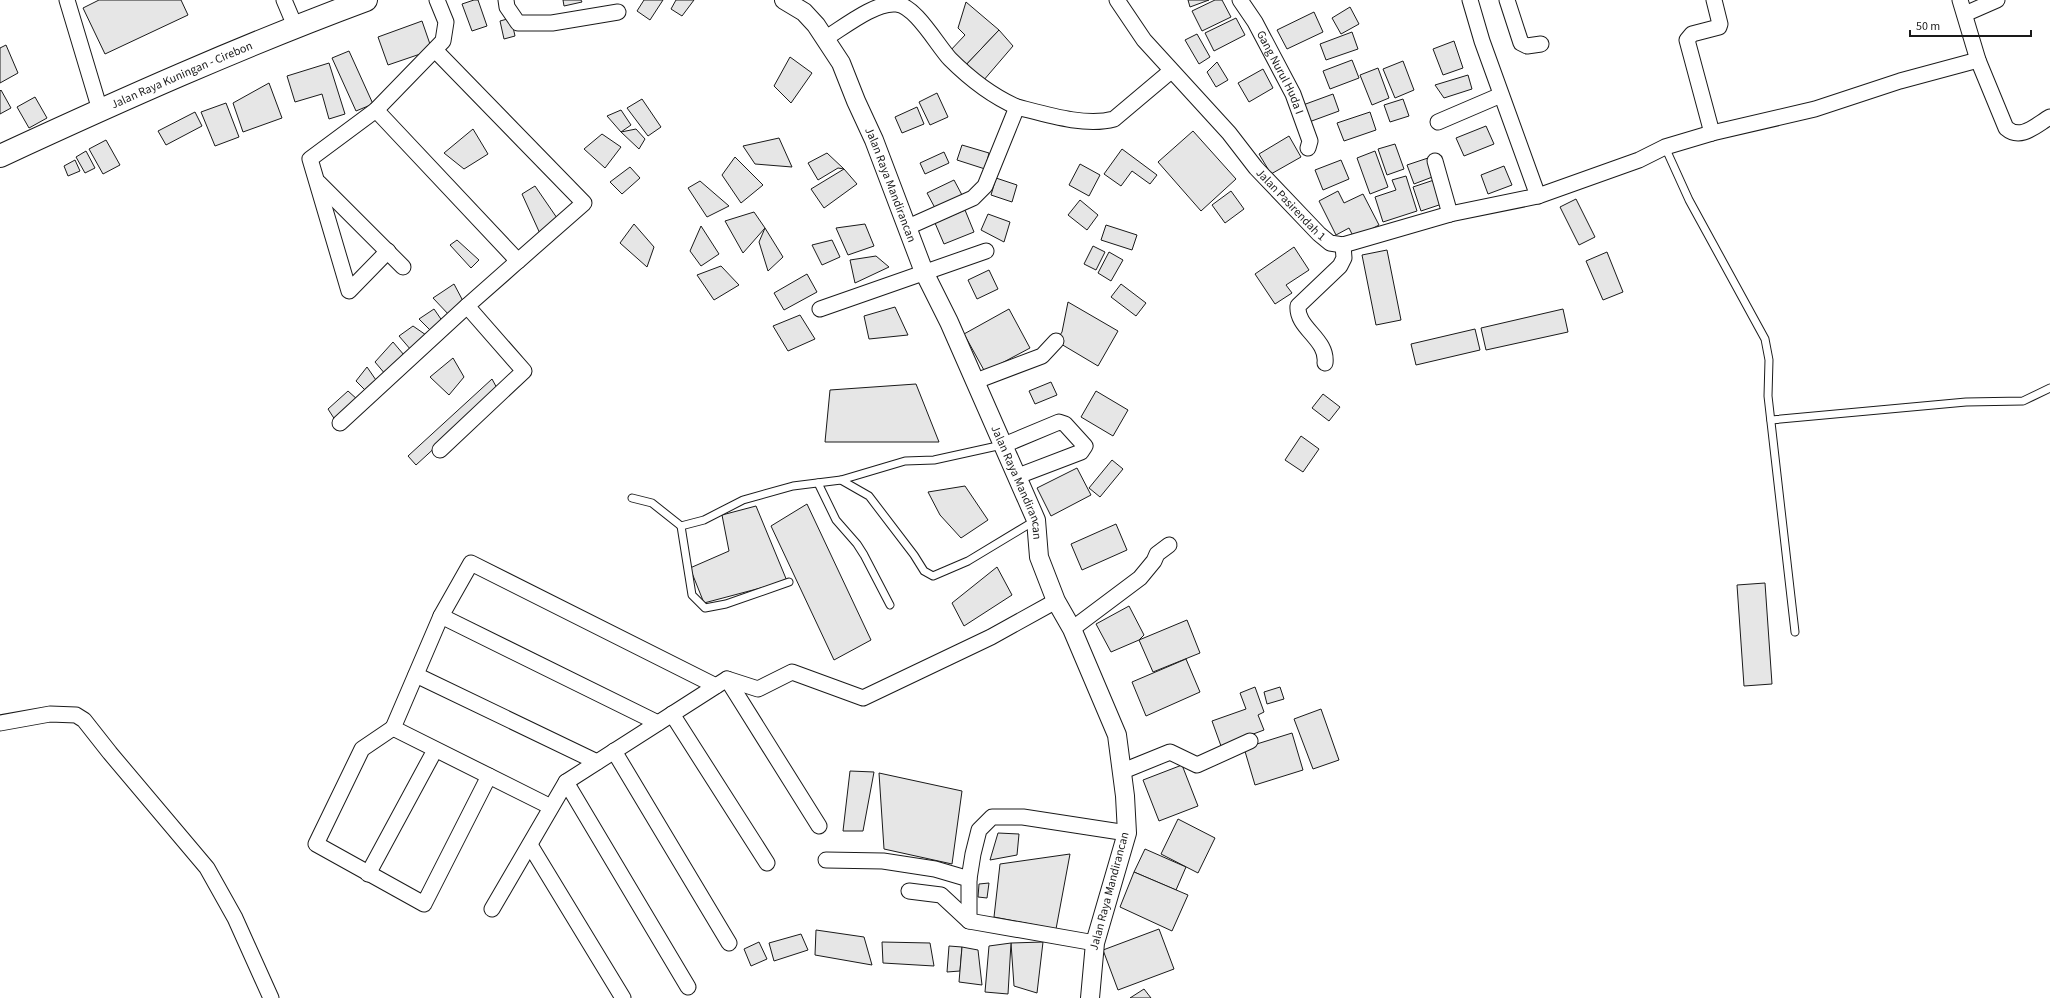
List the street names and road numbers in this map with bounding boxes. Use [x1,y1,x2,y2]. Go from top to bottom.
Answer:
street label: Gang Nurul Huda I [1252,28,1308,117]
street label: Jalan Raya Kuningan - Cirebon [108,37,255,113]
street label: Jalan Raya Mandirancan [860,124,920,245]
street label: Jalan Pasirendah 1 [1252,165,1329,245]
street label: Jalan Raya Mandirancan [986,423,1046,540]
street label: Jalan Raya Mandirancan [1085,830,1133,952]

